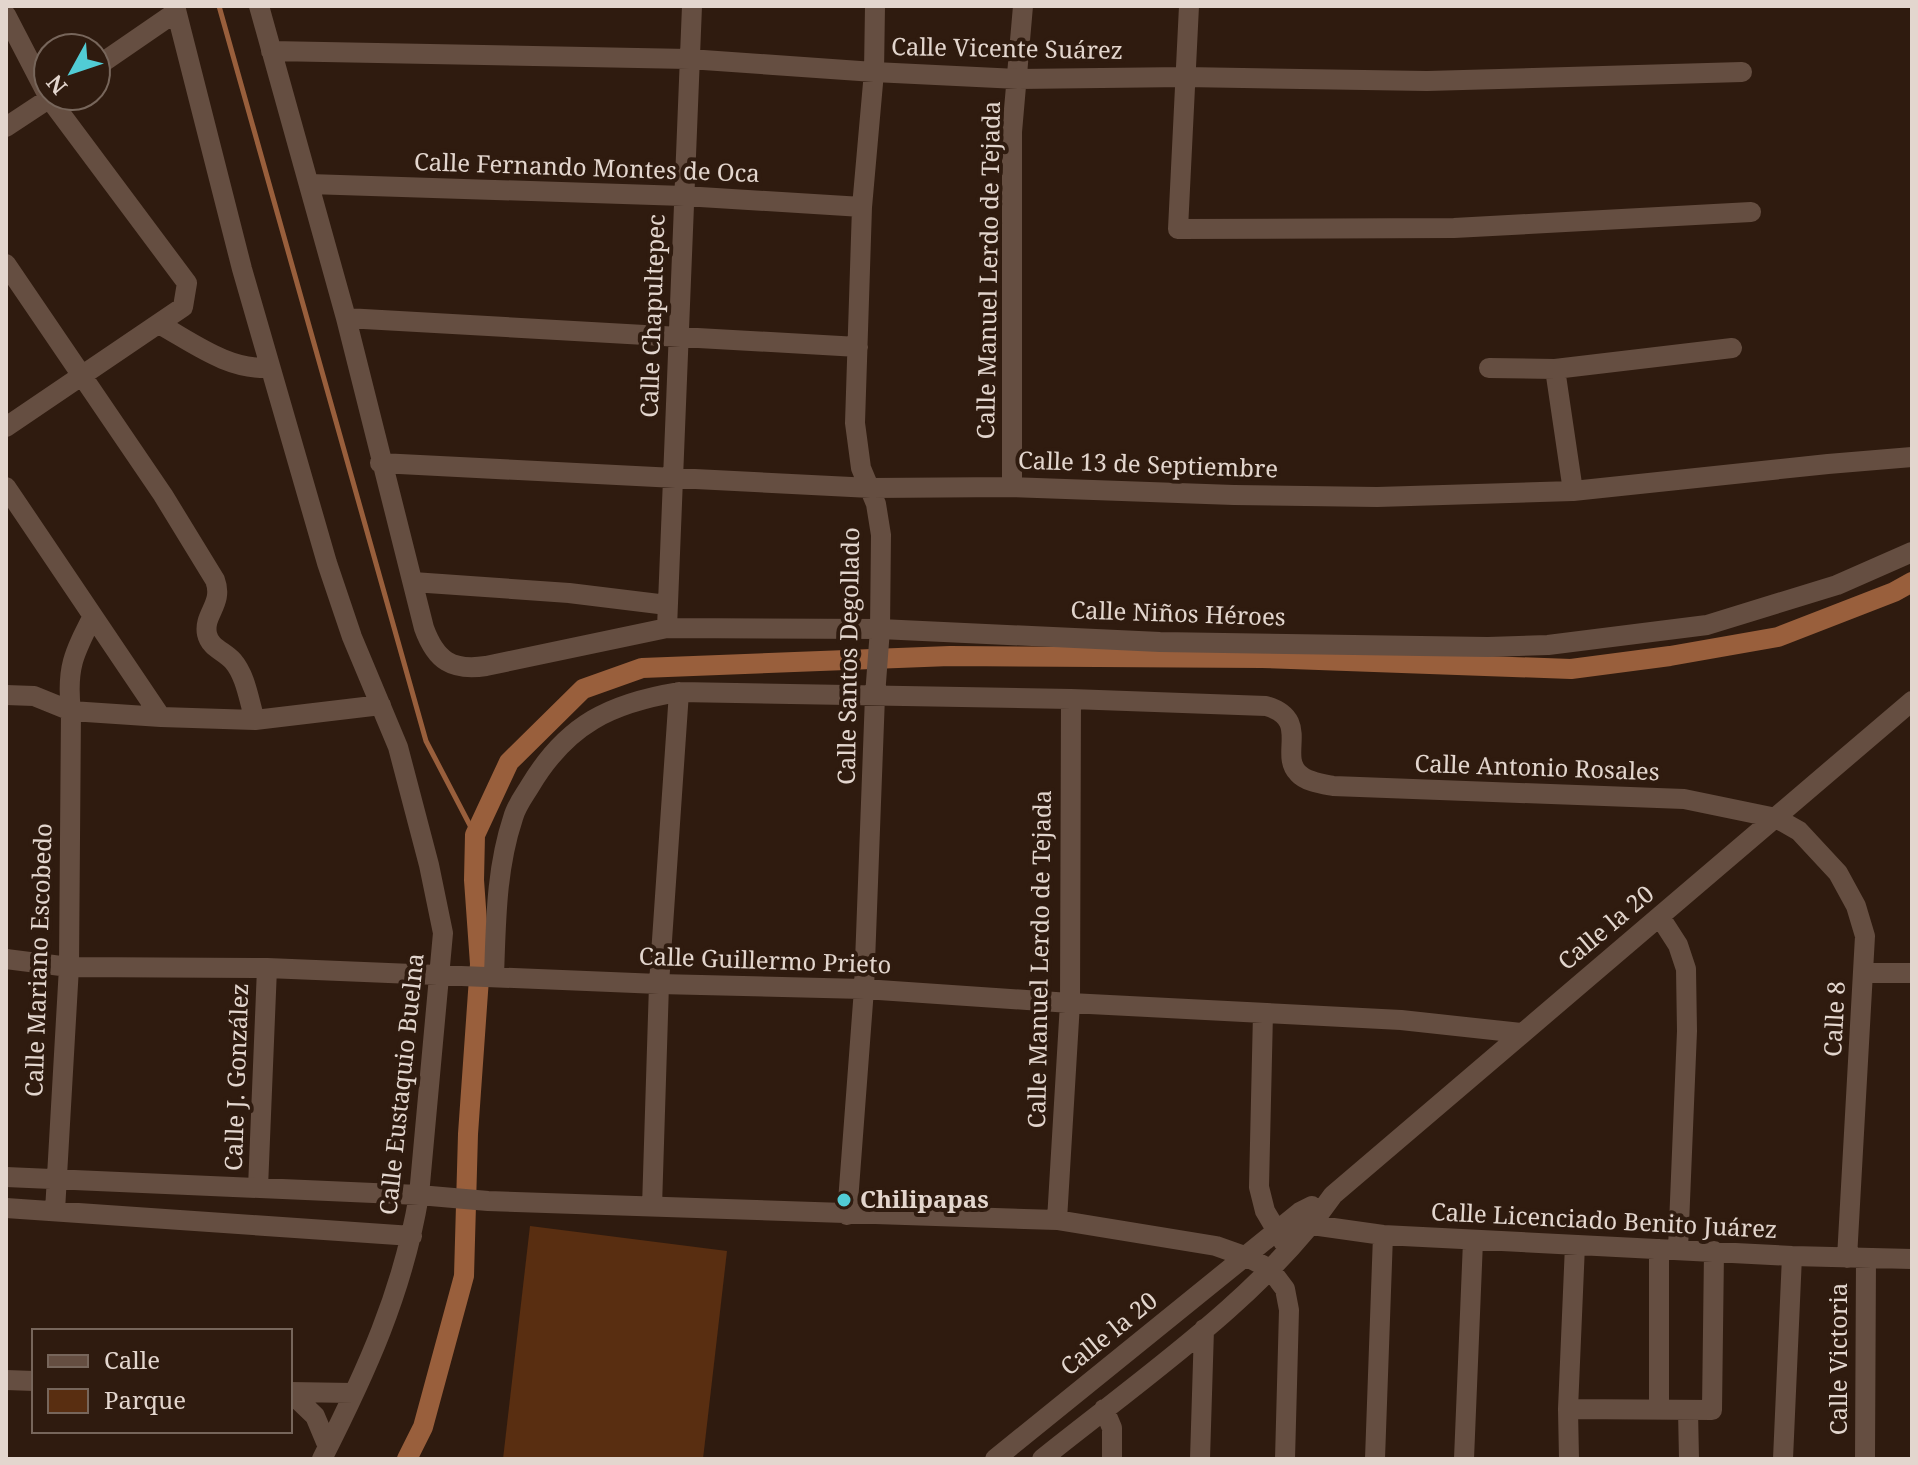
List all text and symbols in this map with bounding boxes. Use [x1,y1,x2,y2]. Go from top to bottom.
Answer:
street label: Calle Vicente Suárez [891,29,1123,66]
north arrow [32,32,112,112]
text: N [39,69,73,102]
street label: Calle Manuel Lerdo de Tejada [968,100,1007,440]
street label: Calle Fernando Montes de Oca [414,144,761,189]
street label: Calle Chapultepec [631,214,672,418]
street label: Calle 13 de Septiembre [1017,442,1279,485]
street label: Calle Santos Degollado [829,527,866,785]
street label: Calle Niños Héroes [1070,592,1286,633]
street label: Calle Antonio Rosales [1414,746,1660,787]
street label: Calle Manuel Lerdo de Tejada [1019,789,1058,1129]
street label: Calle Mariano Escobedo [16,823,59,1097]
street label: Calle la 20 [1550,877,1660,977]
street label: Calle Guillermo Prieto [638,939,892,980]
street label: Calle Eustaquio Buelna [370,951,431,1216]
street label: Calle 8 [1815,980,1852,1058]
street label: Calle J. González [216,983,255,1171]
place label: Chilipapas [860,1182,989,1215]
marker: Chilipapas [835,1191,853,1209]
street label: Calle Licenciado Benito Juárez [1430,1194,1778,1245]
street label: Calle la 20 [1053,1283,1164,1382]
street label: Calle Victoria [1821,1283,1854,1435]
legend [32,1329,292,1433]
text: Calle [104,1343,160,1376]
text: Parque [104,1383,186,1416]

